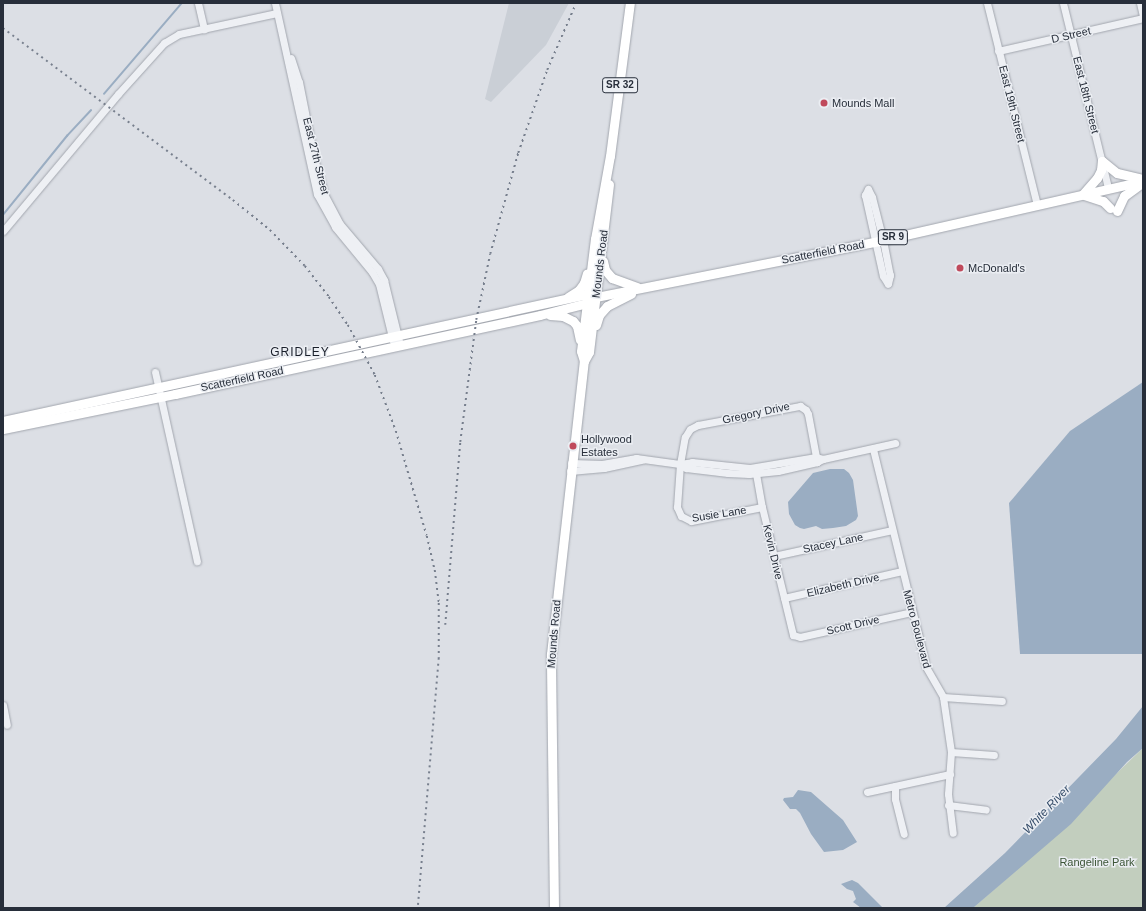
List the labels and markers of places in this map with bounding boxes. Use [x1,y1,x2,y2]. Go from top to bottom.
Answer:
place label: Mounds Mall [832,96,894,110]
marker: Mounds Mall [819,98,829,108]
place label: McDonald's [968,261,1025,275]
marker: McDonald's [955,263,965,273]
place label: Hollywood Estates [581,433,632,459]
marker: Hollywood Estates [568,441,578,451]

